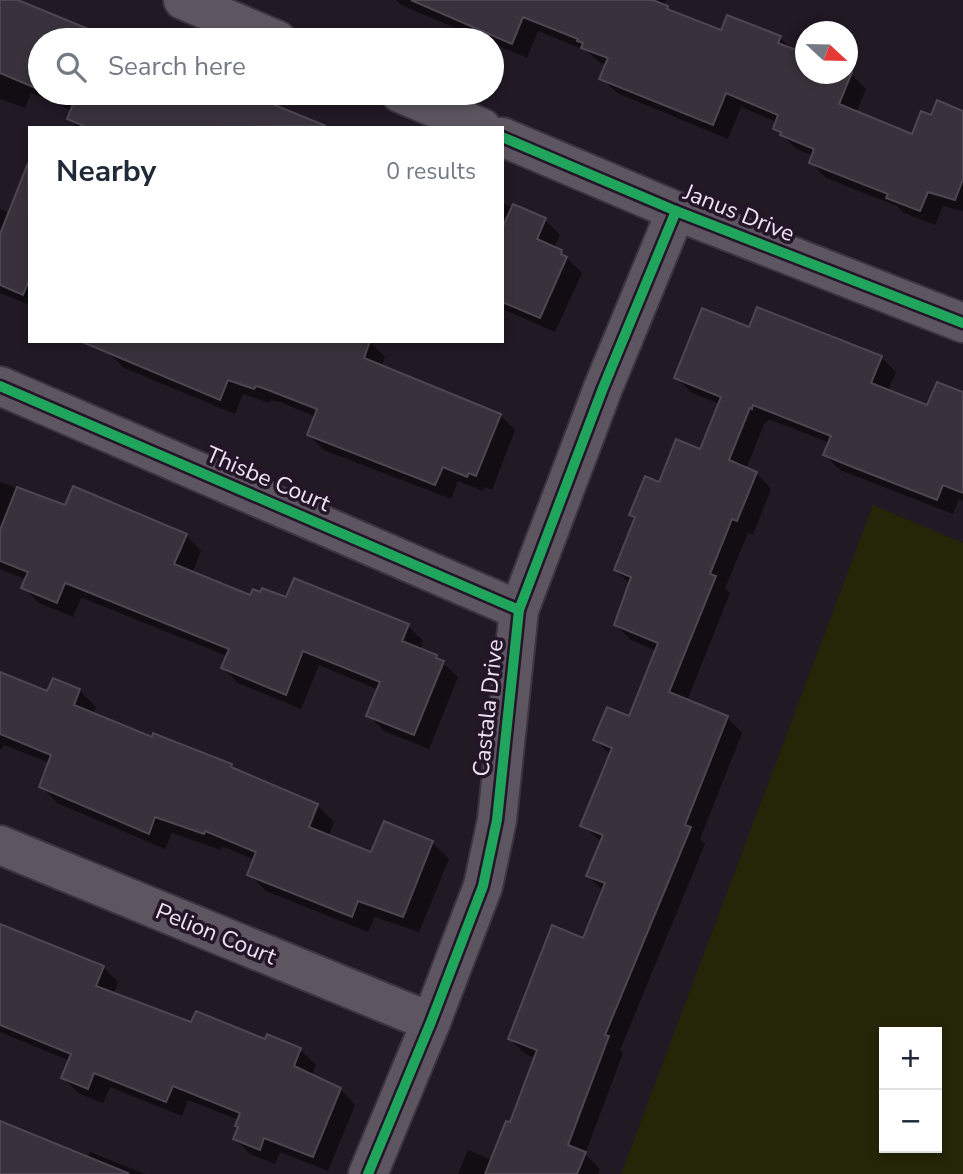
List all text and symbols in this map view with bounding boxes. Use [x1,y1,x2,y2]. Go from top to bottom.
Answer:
north arrow [795,21,858,84]
search box [28,28,504,105]
icon: search [52,48,90,86]
text: Search here [108,49,246,84]
text: Nearby [56,151,156,192]
text: 0 results [386,156,476,187]
street label: Janus Drive [678,176,799,249]
street label: Thisbe Court [201,439,336,519]
street label: Castala Drive [465,638,511,778]
street label: Pelion Court [151,896,282,973]
map controls [879,1027,942,1153]
button: + [879,1027,942,1090]
button: − [879,1090,942,1153]

